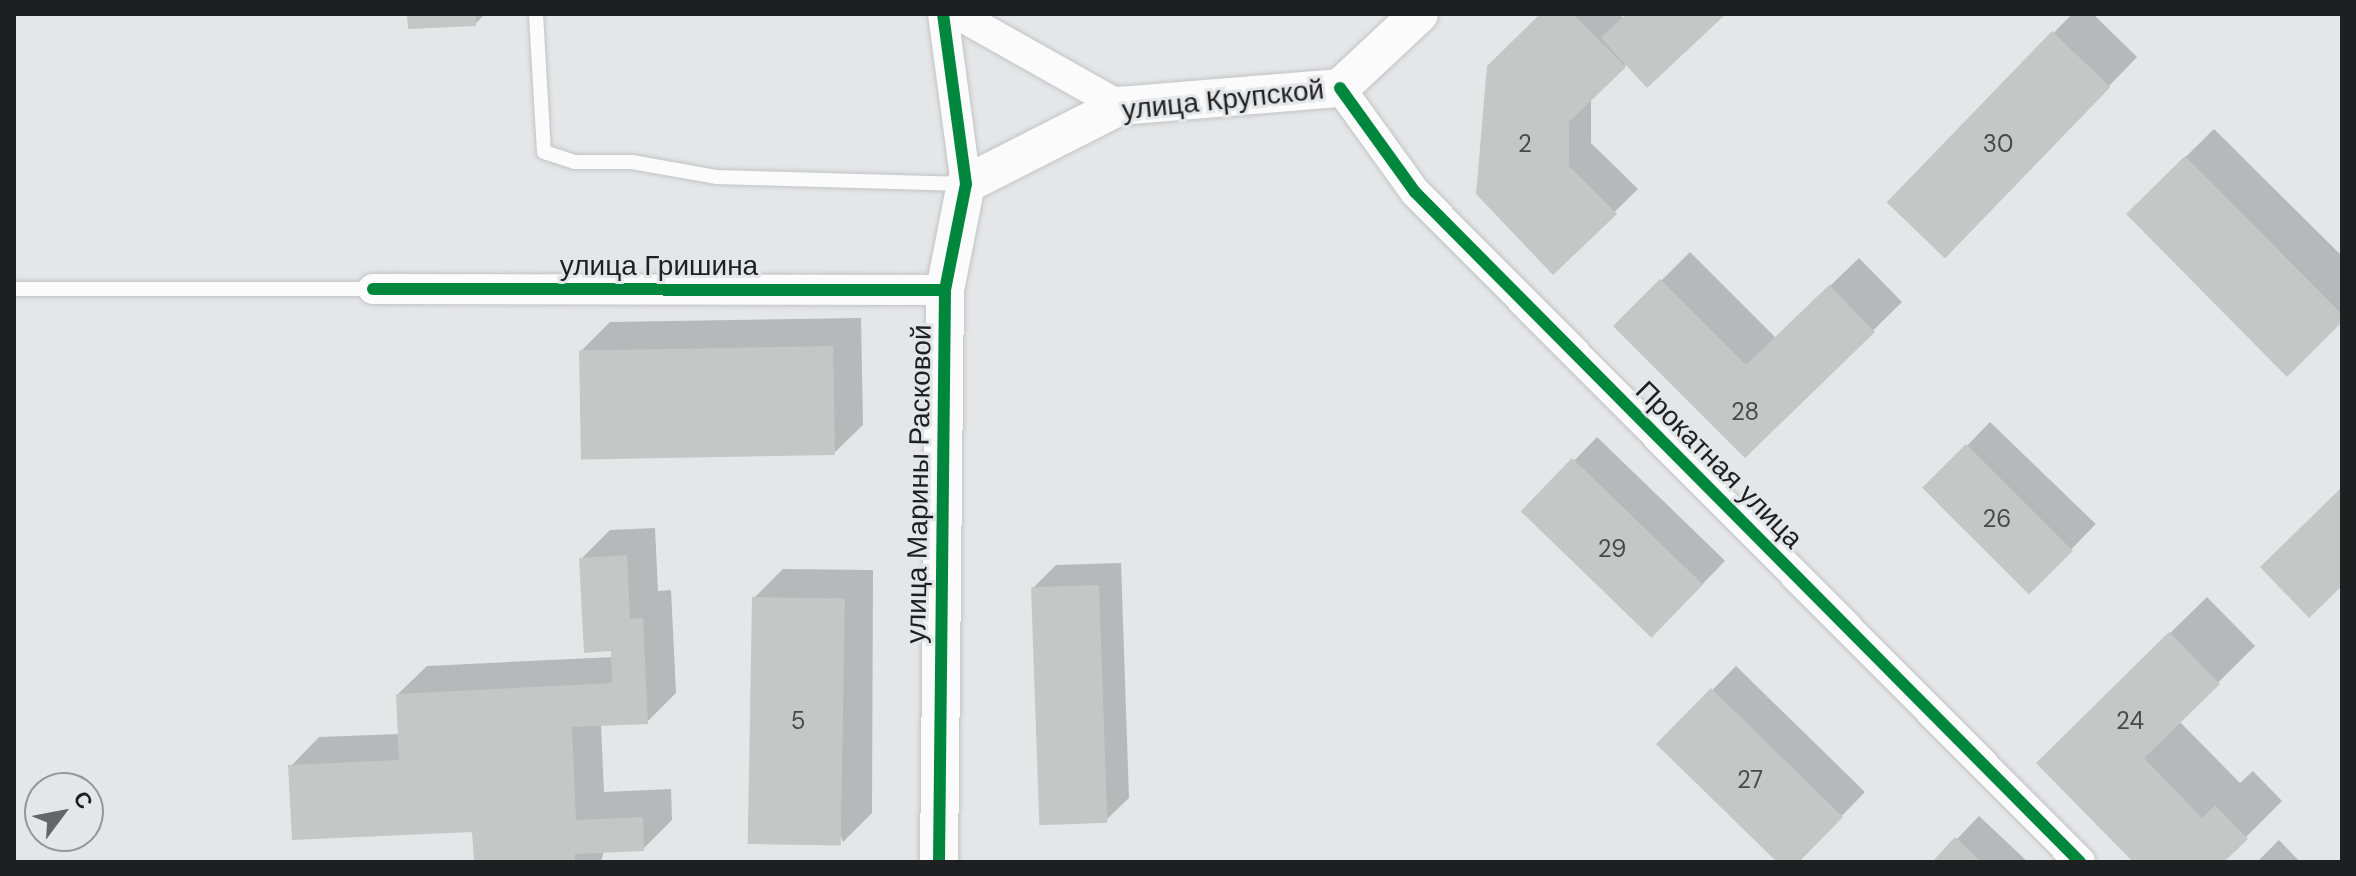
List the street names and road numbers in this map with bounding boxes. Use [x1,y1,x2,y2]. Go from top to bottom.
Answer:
street label: улица Крупской [1120,73,1326,127]
street label: улица Гришина [560,249,758,283]
street label: улица Марины Расковой [899,324,939,644]
street label: Прокатная улица [1628,374,1810,556]

